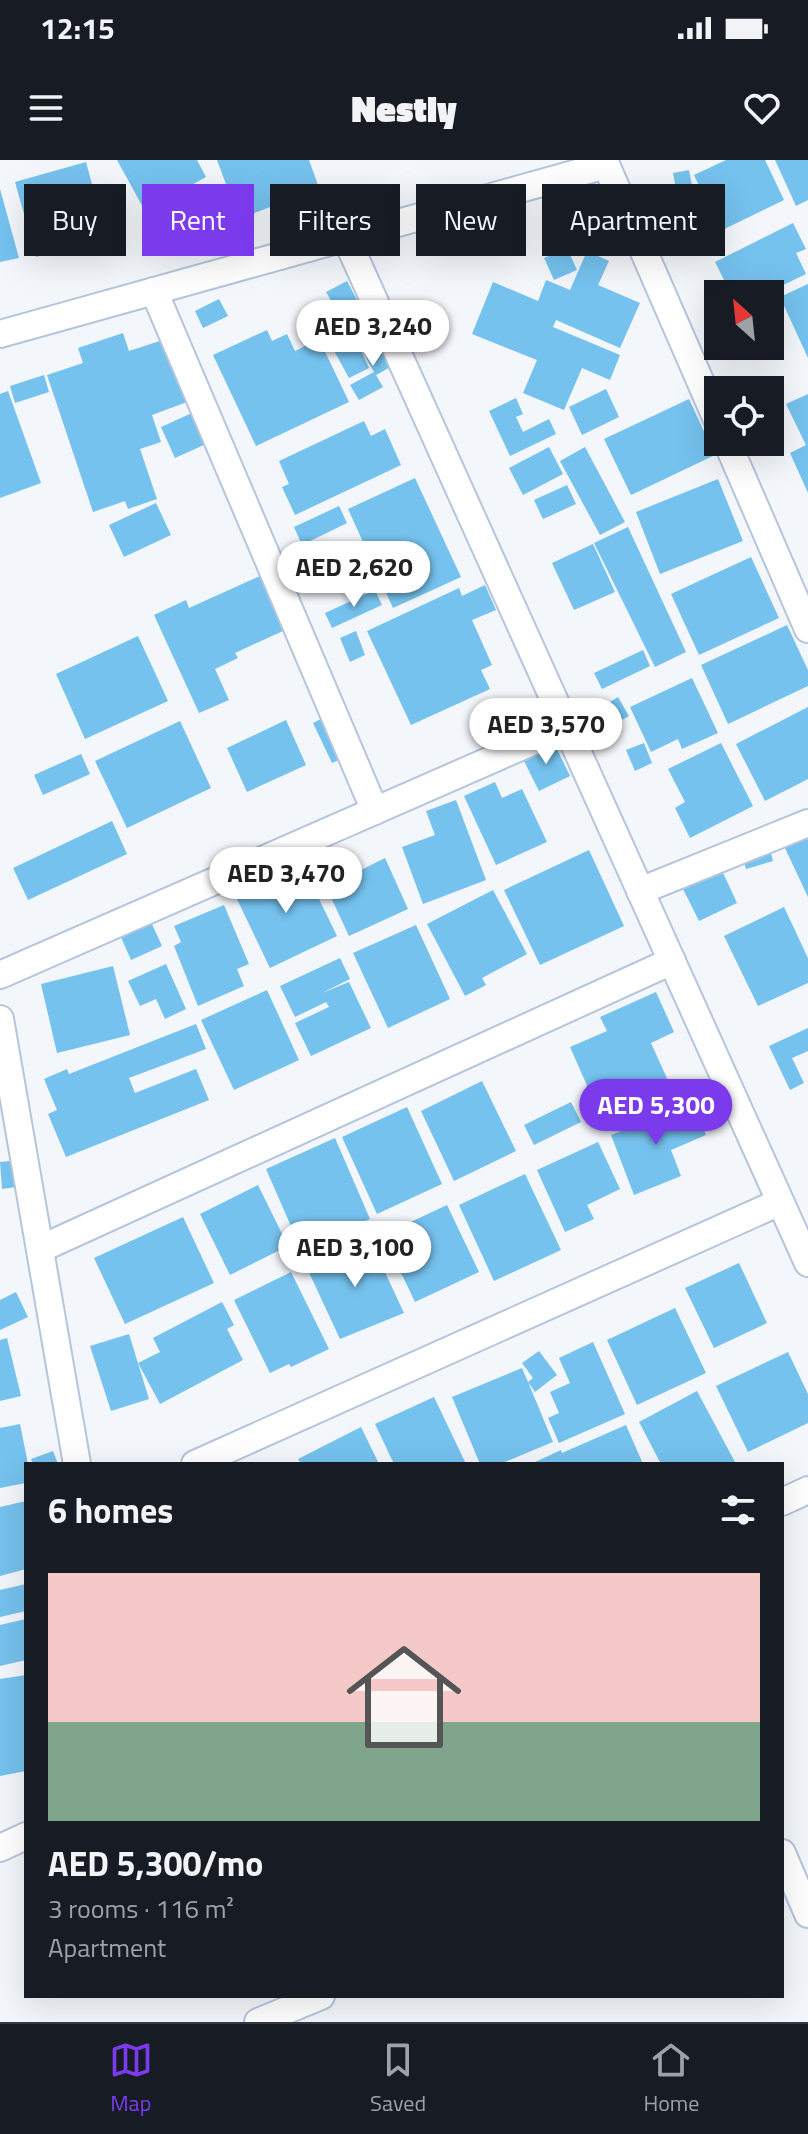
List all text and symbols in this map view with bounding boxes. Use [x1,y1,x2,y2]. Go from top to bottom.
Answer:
text: 12:15 [40,5,115,51]
text: Nestly [351,81,457,136]
icon: menu [24,86,68,130]
icon: heart [740,86,784,130]
chip: Buy [24,184,126,256]
chip: Rent [142,184,254,256]
chip: Filters [270,184,400,256]
chip: New [416,184,526,256]
chip: Apartment [542,184,725,256]
north arrow [704,280,784,360]
map controls [704,280,784,456]
pin: AED 3,240 [281,300,465,368]
text: AED 3,240 [314,306,432,345]
button: locate [704,376,784,456]
pin: AED 2,620 [262,541,446,609]
text: AED 2,620 [295,547,413,586]
pin: AED 3,570 [454,698,638,766]
text: AED 3,570 [487,704,605,743]
pin: AED 3,470 [194,847,378,915]
text: AED 3,470 [227,853,345,892]
pin: AED 5,300 [564,1079,748,1147]
text: AED 5,300 [597,1085,715,1124]
pin: AED 3,100 [263,1221,447,1289]
text: AED 3,100 [296,1227,414,1266]
text: 6 homes [48,1484,173,1536]
icon: filters [716,1488,760,1532]
icon: home [332,1625,476,1769]
text: AED 5,300/mo [48,1837,263,1889]
text: 3 rooms · 116 m² [48,1889,234,1928]
text: Apartment [48,1928,166,1967]
tab: Map [109,2038,153,2120]
tab: Saved [370,2038,426,2120]
tab: Home [643,2038,699,2120]

